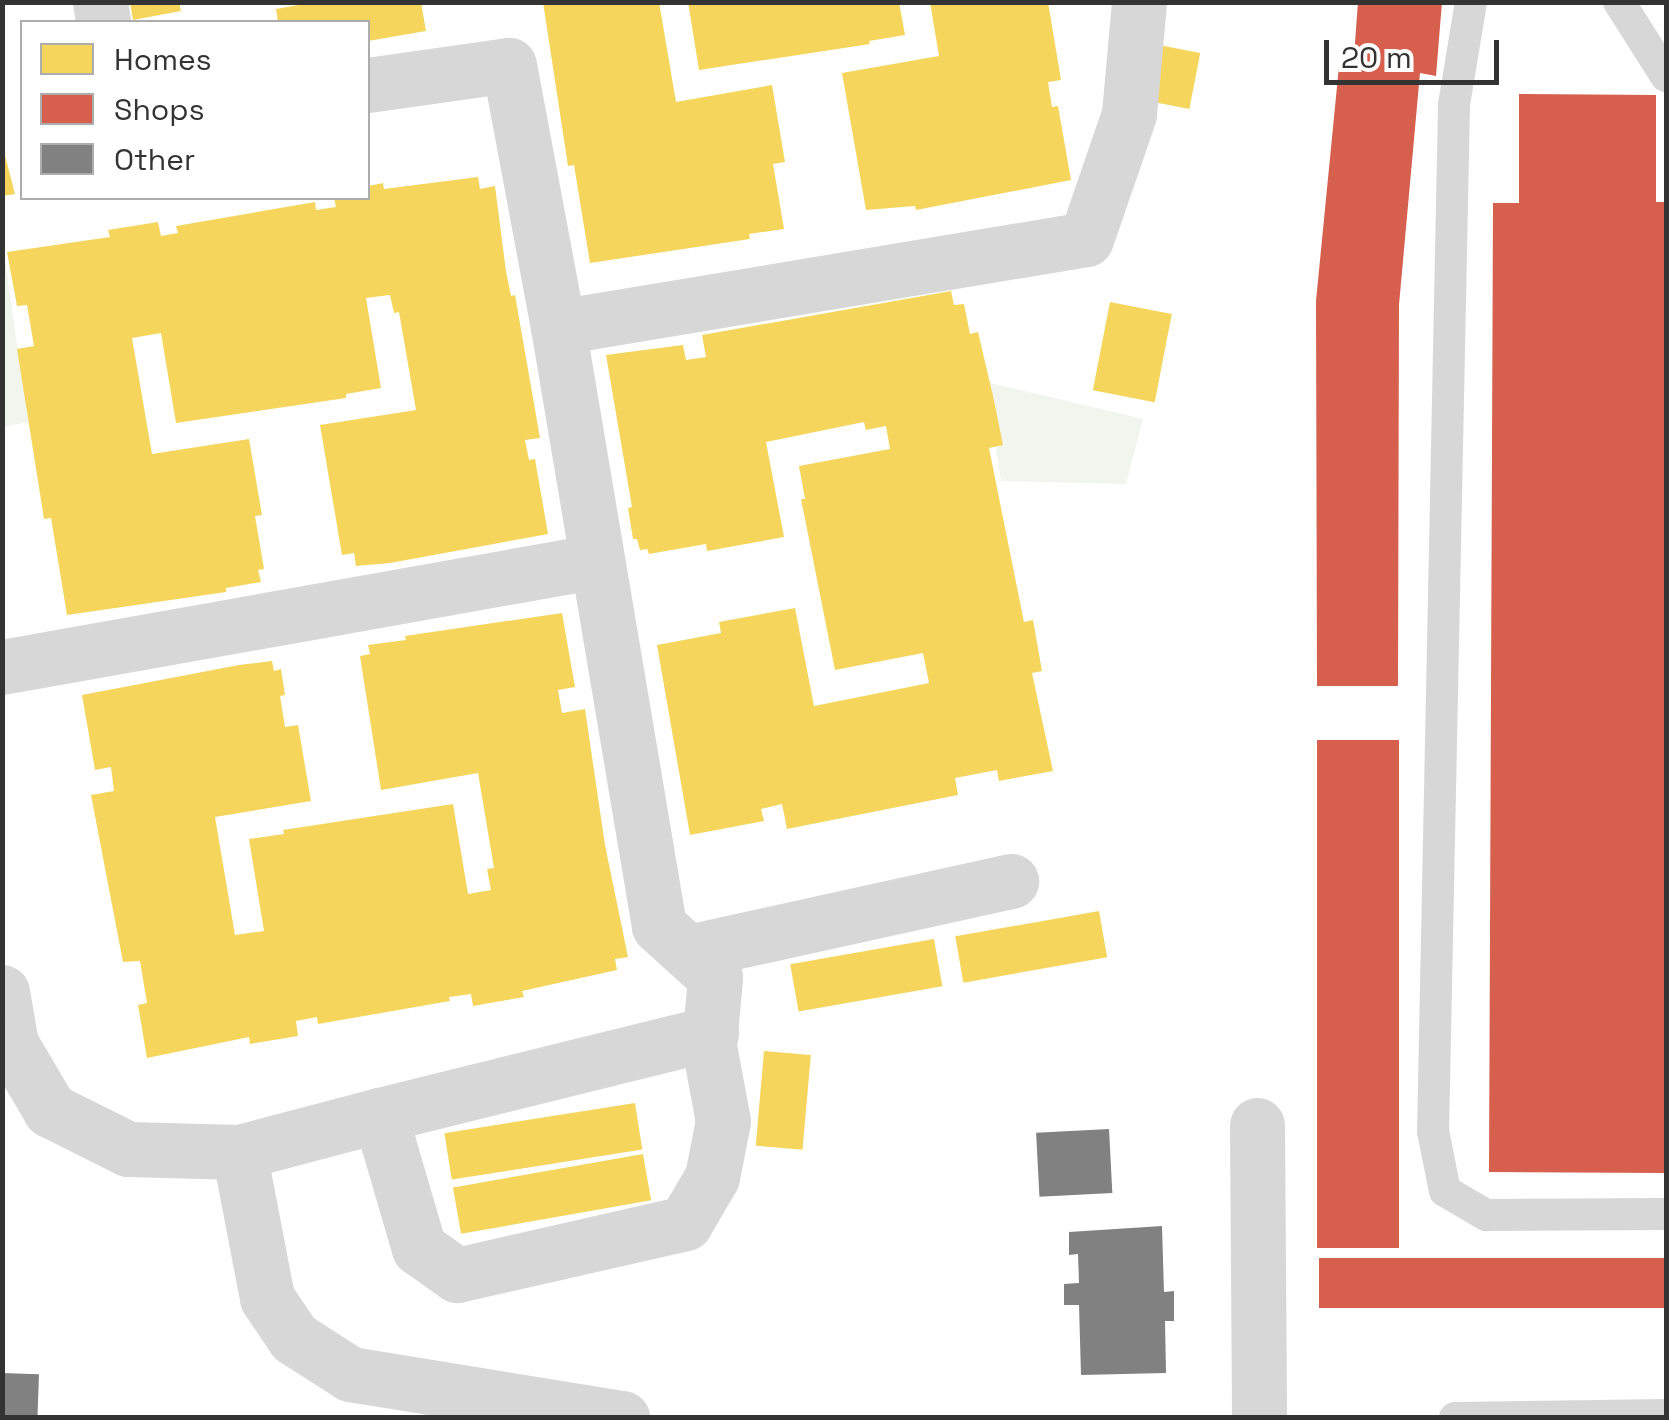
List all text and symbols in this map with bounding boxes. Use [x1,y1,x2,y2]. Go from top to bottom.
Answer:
legend [20,20,370,200]
scale bar [1329,20,1504,82]
text: 20 m [1341,38,1412,77]
text: Homes [114,40,212,79]
text: Shops [114,90,204,129]
text: Other [114,140,195,179]

